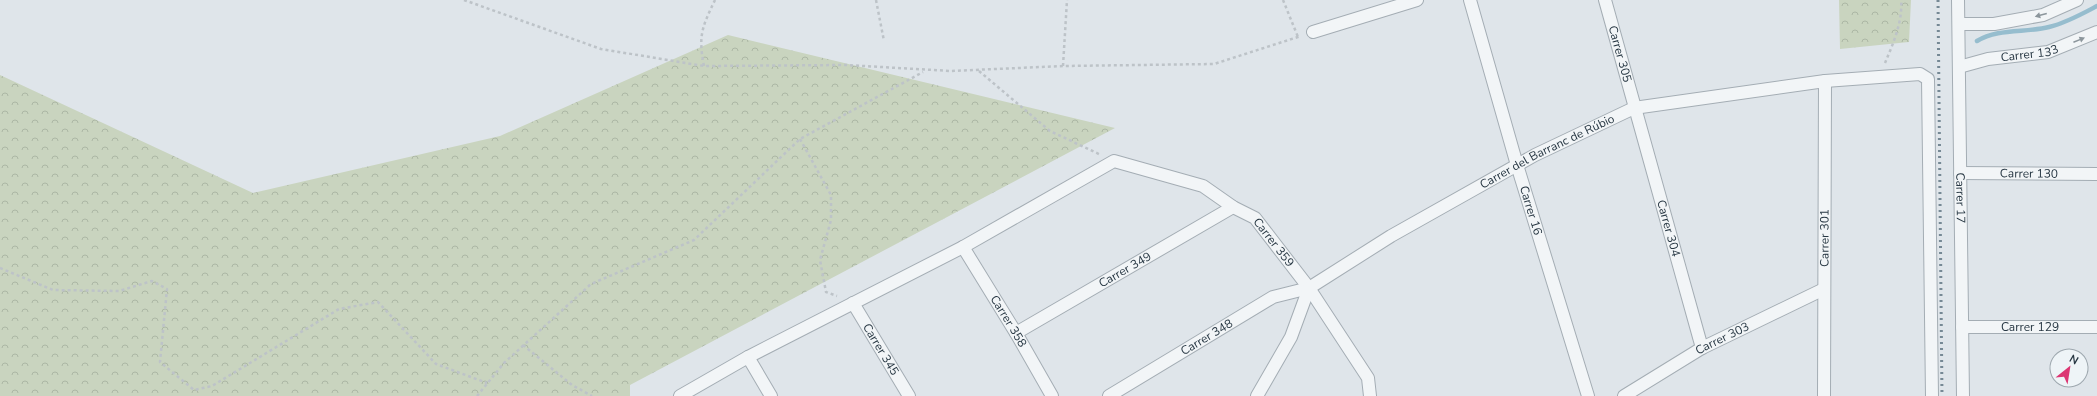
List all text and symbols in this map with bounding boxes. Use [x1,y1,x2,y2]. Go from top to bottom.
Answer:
one-way arrow [2034,12,2047,18]
street label: Carrer 305 [1605,24,1636,84]
one-way arrow [2073,37,2085,43]
street label: Carrer 133 [2000,41,2061,65]
street label: Carrer del Barranc de Rúbio [1477,110,1617,192]
street label: Carrer 130 [2000,165,2058,182]
street label: Carrer 17 [1952,172,1969,224]
street label: Carrer 16 [1516,184,1546,237]
street label: Carrer 304 [1653,198,1684,258]
street label: Carrer 301 [1816,209,1833,267]
street label: Carrer 359 [1250,214,1298,270]
street label: Carrer 349 [1096,248,1154,291]
street label: Carrer 358 [987,292,1030,350]
street label: Carrer 348 [1178,315,1236,359]
street label: Carrer 303 [1692,318,1752,358]
street label: Carrer 129 [2001,319,2059,335]
street label: Carrer 345 [859,320,903,378]
north arrow [2049,348,2089,388]
text: N [2066,351,2081,368]

